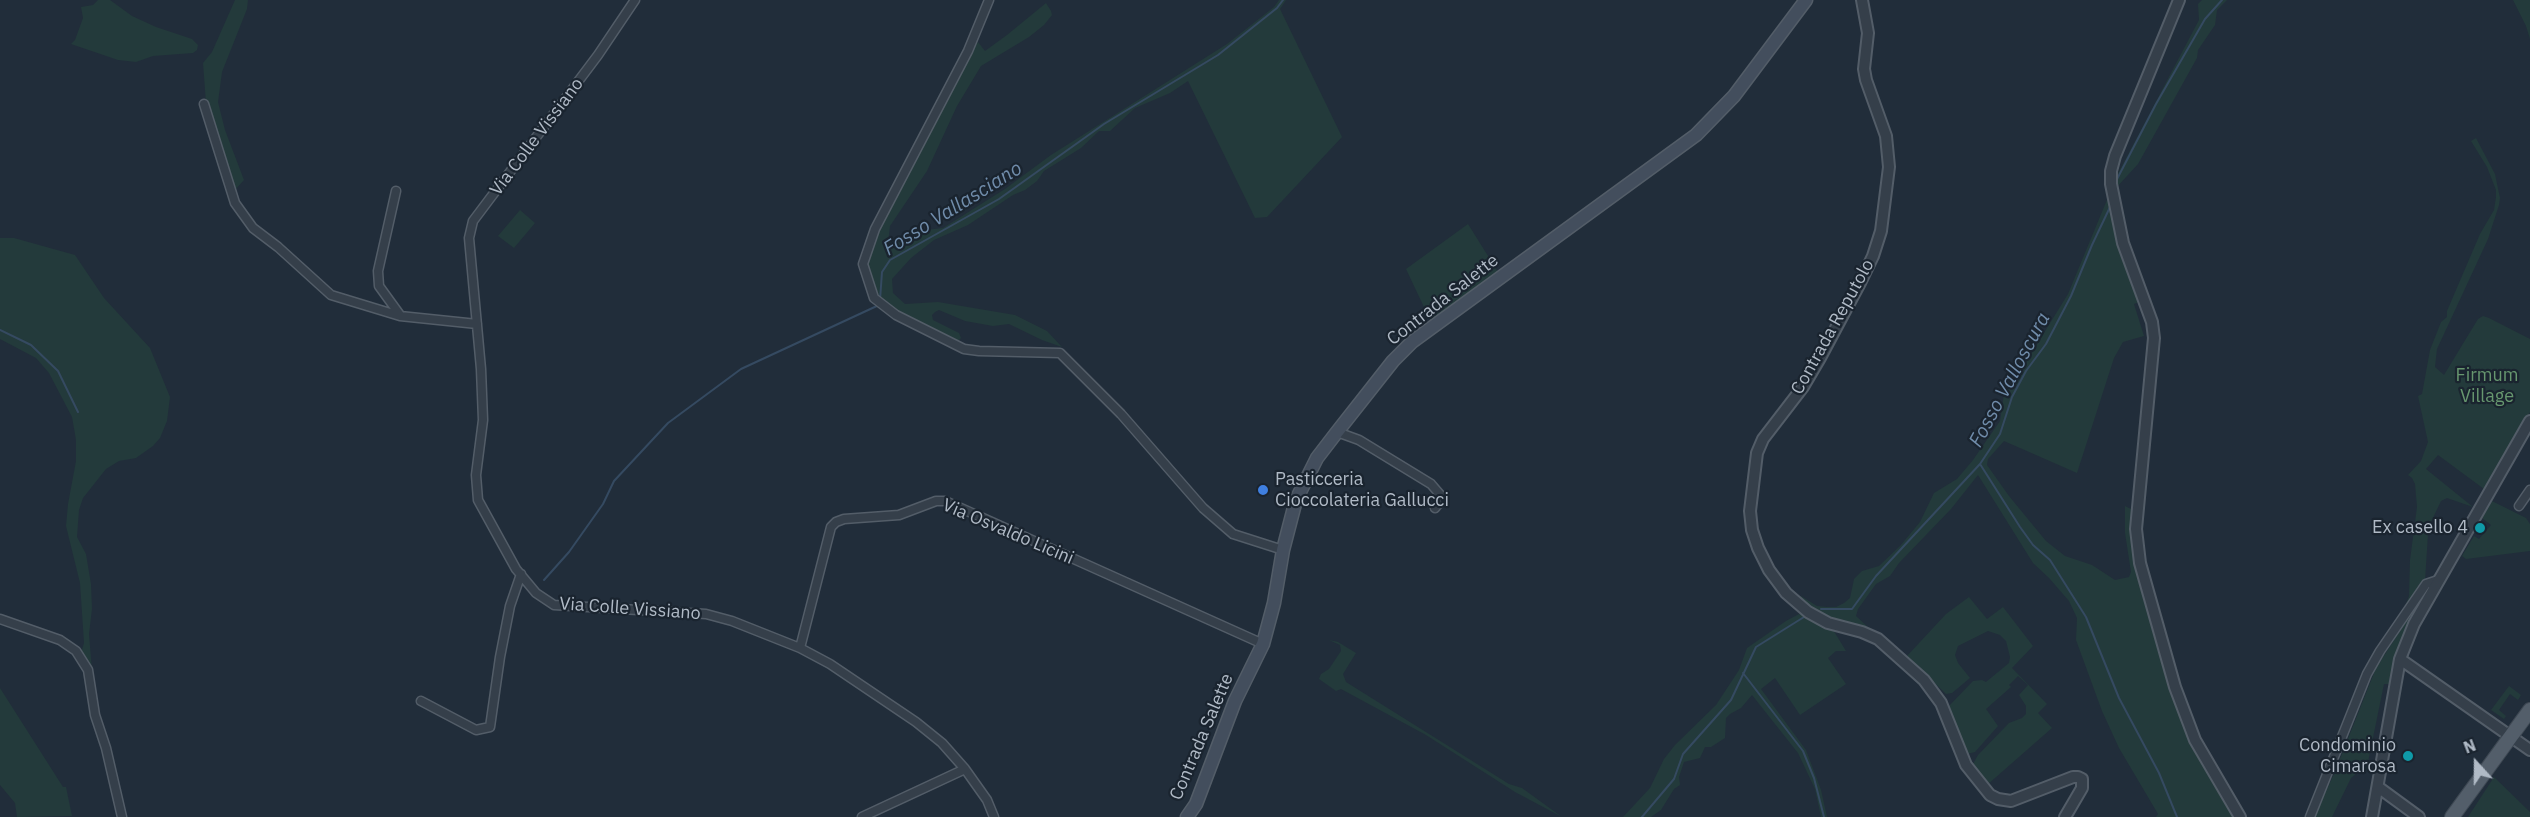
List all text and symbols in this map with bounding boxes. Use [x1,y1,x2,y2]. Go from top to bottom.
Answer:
street label: Via Colle Vissiano [486,74,588,200]
water label: Fosso Vallasciano [879,157,1027,261]
street label: Contrada Salette [1383,250,1503,350]
street label: Contrada Reputolo [1787,256,1879,398]
water label: Fosso Valloscura [1964,309,2056,451]
park label: Firmum Village [2456,365,2518,407]
place label: Pasticceria Cioccolateria Gallucci [1275,469,1449,512]
marker: Pasticceria Cioccolateria Gallucci [1256,483,1270,497]
street label: Via Osvaldo Licini [939,495,1077,569]
place label: Ex casello 4 [2372,517,2468,539]
marker: Ex casello 4 [2473,521,2487,535]
street label: Via Colle Vissiano [559,593,701,625]
street label: Contrada Salette [1166,670,1238,804]
north arrow [2446,733,2506,793]
place label: Condominio Cimarosa [2299,735,2396,777]
text: N [2461,735,2479,758]
marker: Condominio Cimarosa [2401,749,2415,763]

